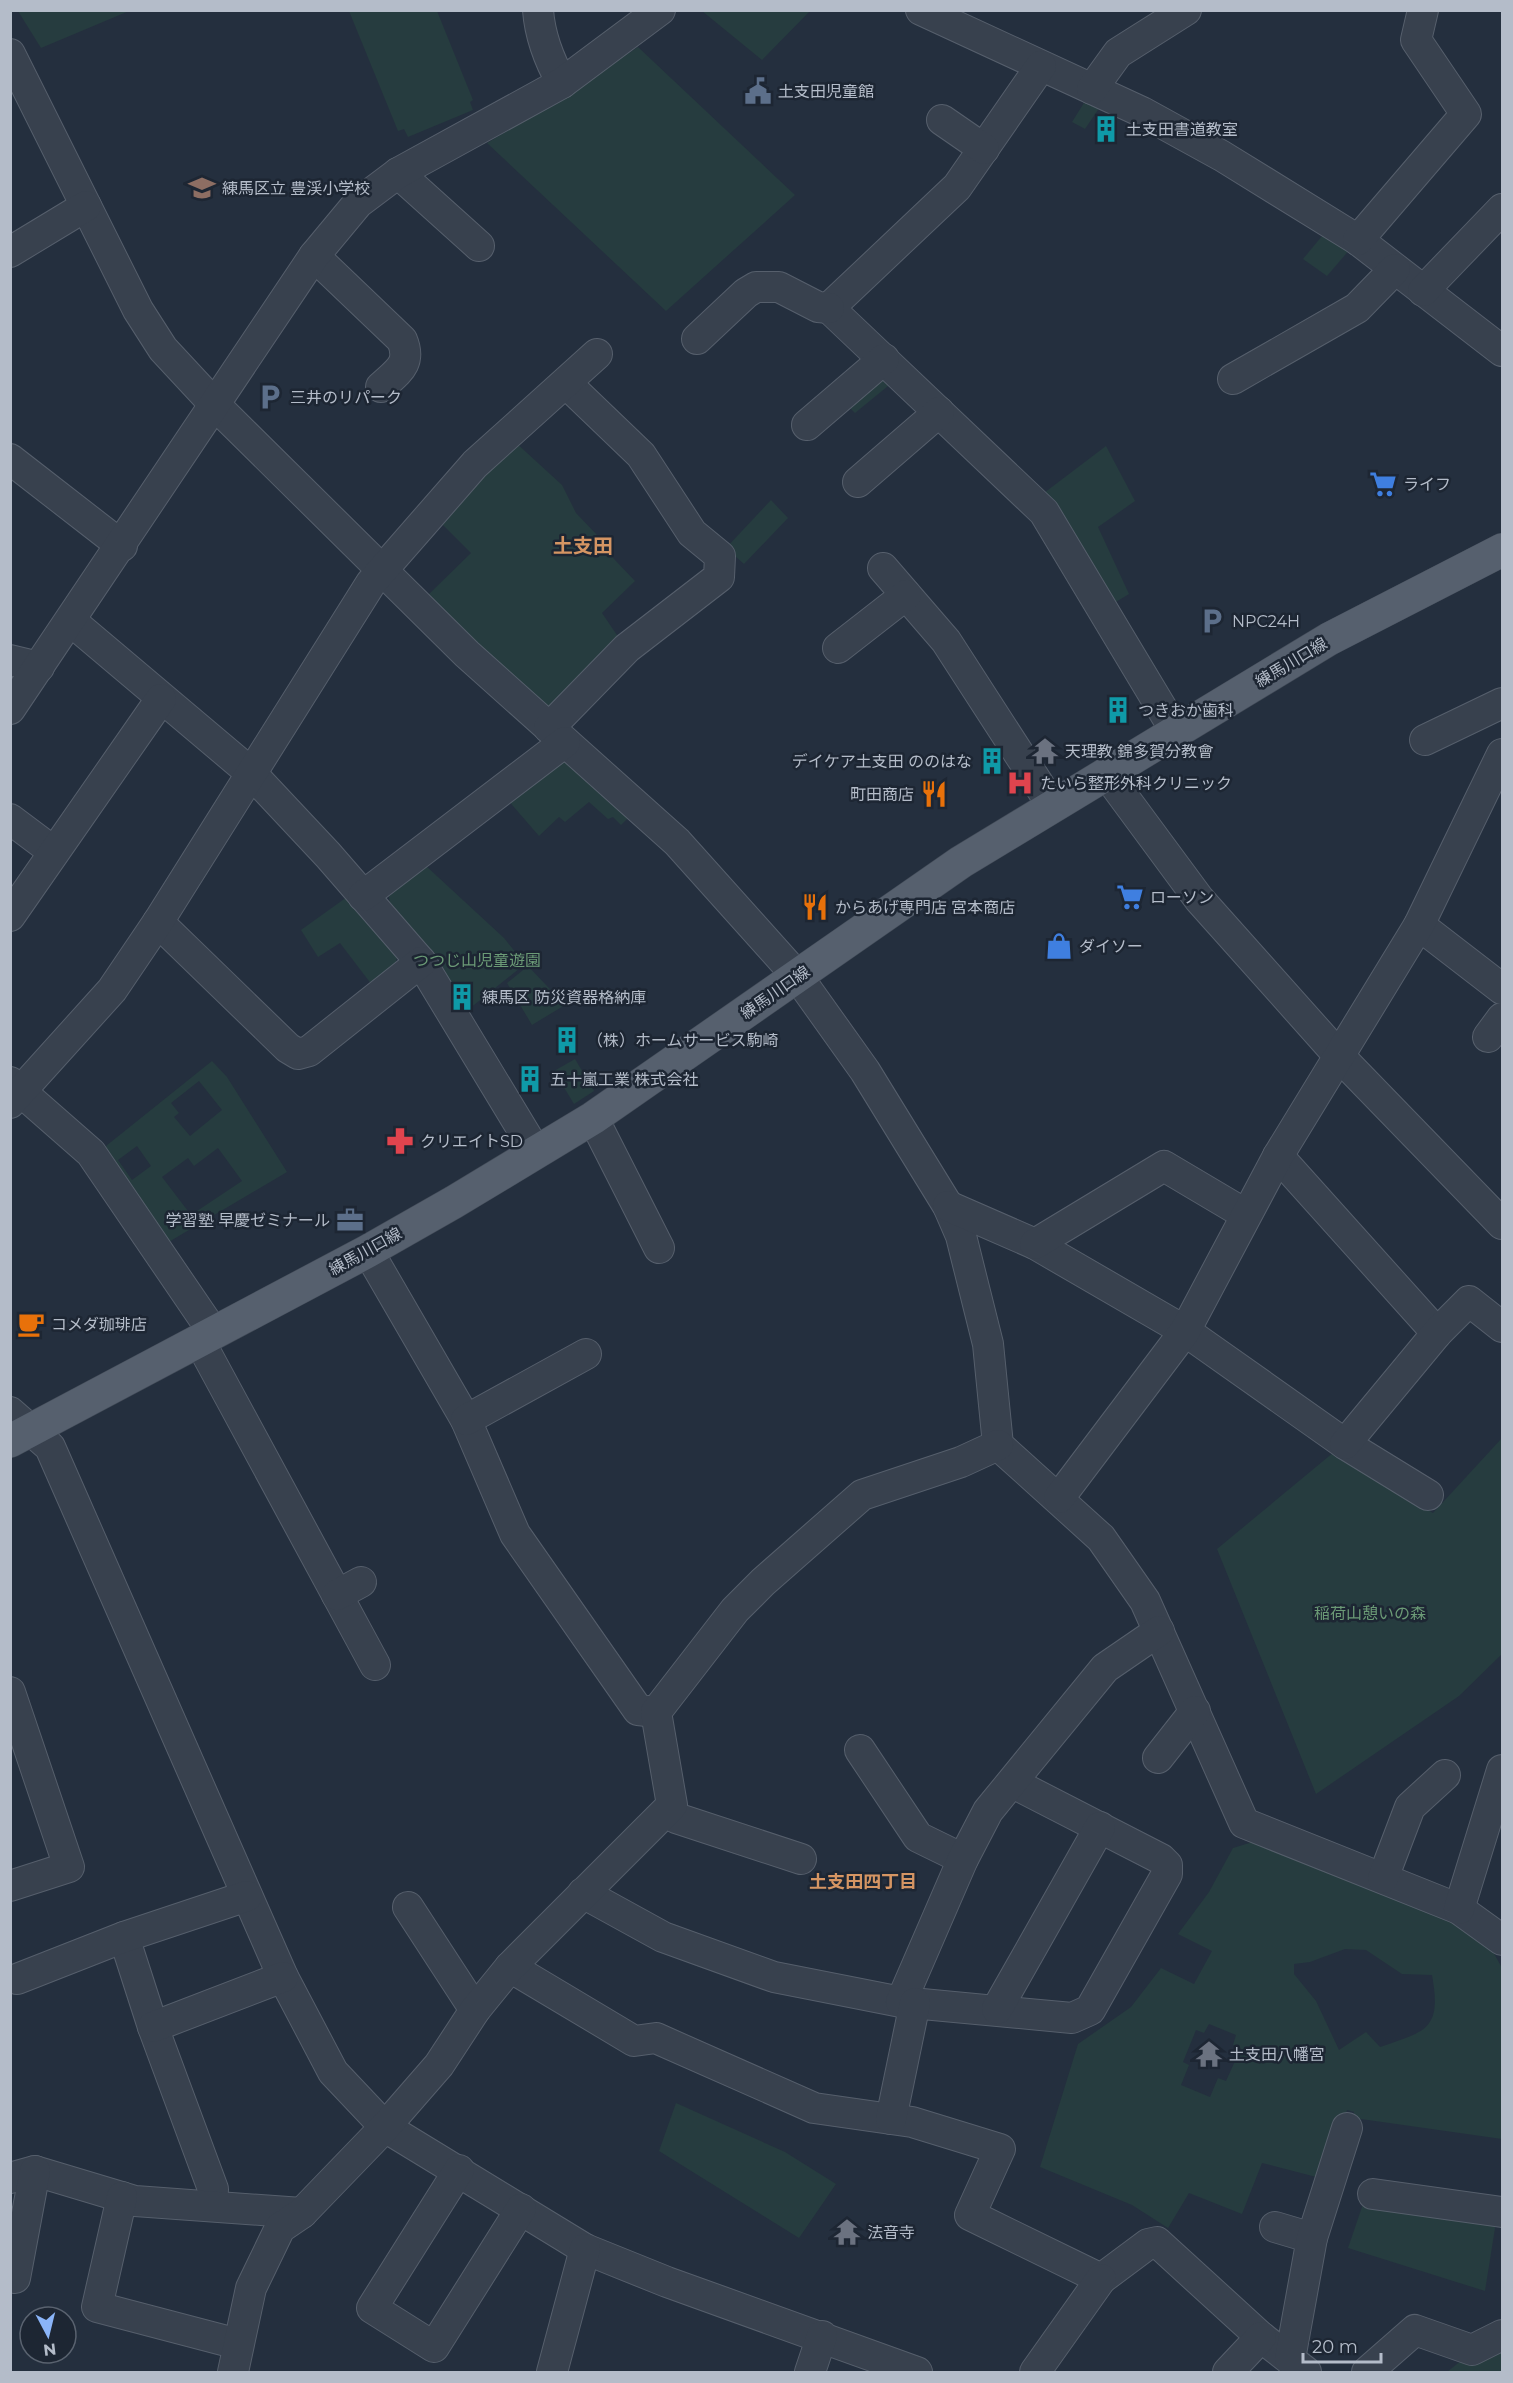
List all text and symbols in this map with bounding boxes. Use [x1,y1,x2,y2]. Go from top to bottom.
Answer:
public building icon: 土支田児童館 [743,76,773,106]
place label: 土支田児童館 [778,82,874,101]
building icon: 土支田書道教室 [1091,114,1121,144]
place label: 土支田書道教室 [1126,120,1238,139]
school or university icon: 練馬区立 豊渓小学校 [187,173,217,203]
place label: 練馬区立 豊渓小学校 [222,179,370,198]
parking icon: 三井のリパーク [255,382,285,412]
place label: 三井のリパーク [290,388,402,407]
supermarket icon: ライフ [1368,469,1398,499]
place label: ライフ [1403,475,1451,494]
district label: 土支田 [553,534,613,558]
parking icon: NPC24H [1197,606,1227,636]
place label: NPC24H [1232,612,1300,631]
street label: 練馬川口線 [1252,634,1330,691]
building icon: つきおか歯科 [1103,695,1133,725]
place label: つきおか歯科 [1138,701,1234,720]
temple icon: 天理教 錦多賀分教會 [1030,736,1060,766]
place label: 天理教 錦多賀分教會 [1065,742,1213,761]
building icon: デイケア土支田 ののはな [977,746,1007,776]
place label: デイケア土支田 ののはな [792,752,972,771]
hospital icon: たいら整形外科クリニック [1005,768,1035,798]
place label: たいら整形外科クリニック [1040,774,1232,793]
restaurant icon: 町田商店 [919,779,949,809]
place label: 町田商店 [850,785,914,804]
supermarket icon: ローソン [1115,882,1145,912]
place label: ローソン [1150,888,1214,907]
restaurant icon: からあげ専門店 宮本商店 [800,892,830,922]
place label: からあげ専門店 宮本商店 [835,898,1015,917]
shop icon: ダイソー [1044,931,1074,961]
place label: ダイソー [1079,937,1143,956]
park label: つつじ山児童遊園 [413,951,541,970]
street label: 練馬川口線 [737,962,814,1023]
building icon: 練馬区 防災資器格納庫 [447,982,477,1012]
place label: 練馬区 防災資器格納庫 [482,988,646,1007]
building icon: （株）ホームサービス駒崎 [552,1025,582,1055]
place label: （株）ホームサービス駒崎 [587,1031,779,1050]
building icon: 五十嵐工業 株式会社 [515,1064,545,1094]
place label: 五十嵐工業 株式会社 [550,1070,698,1089]
pharmacy icon: クリエイトSD [385,1126,415,1156]
place label: クリエイトSD [420,1132,523,1151]
office icon: 学習塾 早慶ゼミナール [335,1205,365,1235]
place label: 学習塾 早慶ゼミナール [166,1211,330,1230]
street label: 練馬川口線 [326,1224,405,1279]
cafe icon: コメダ珈琲店 [16,1309,46,1339]
place label: コメダ珈琲店 [51,1315,147,1334]
park label: 稲荷山憩いの森 [1314,1604,1426,1623]
district label: 土支田四丁目 [809,1871,917,1893]
temple icon: 土支田八幡宮 [1194,2039,1224,2069]
place label: 土支田八幡宮 [1229,2045,1325,2064]
temple icon: 法音寺 [832,2217,862,2247]
place label: 法音寺 [867,2223,915,2242]
north arrow [18,2305,78,2365]
scale bar [1303,2326,1381,2364]
text: 20 m [1312,2336,1358,2358]
text: N [42,2339,57,2360]

